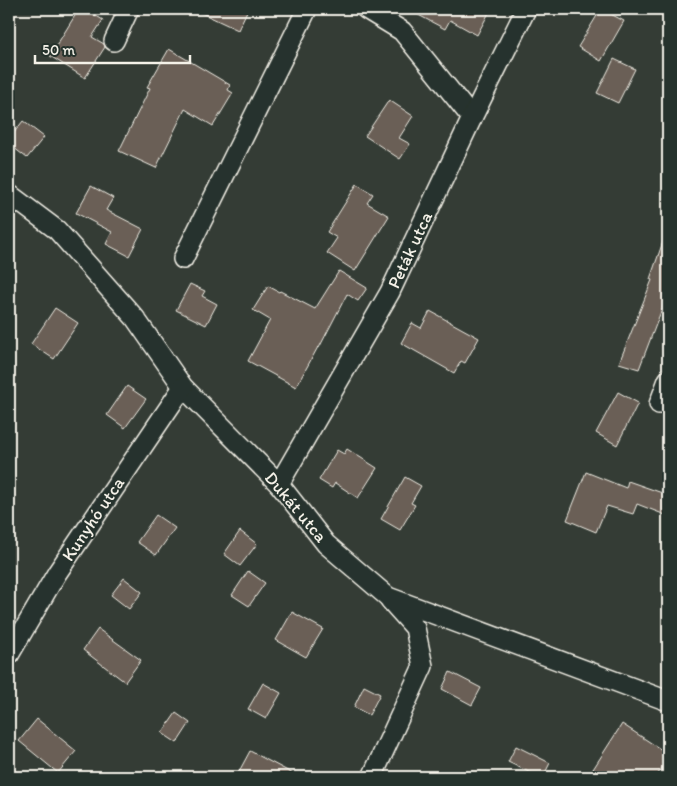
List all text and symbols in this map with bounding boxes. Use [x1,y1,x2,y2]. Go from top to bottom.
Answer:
scale bar [35,32,190,64]
text: 50 m [42,41,75,59]
street label: Peták utca [383,208,438,292]
street label: Dukát utca [260,467,332,547]
street label: Kunyhó utca [57,472,130,565]

